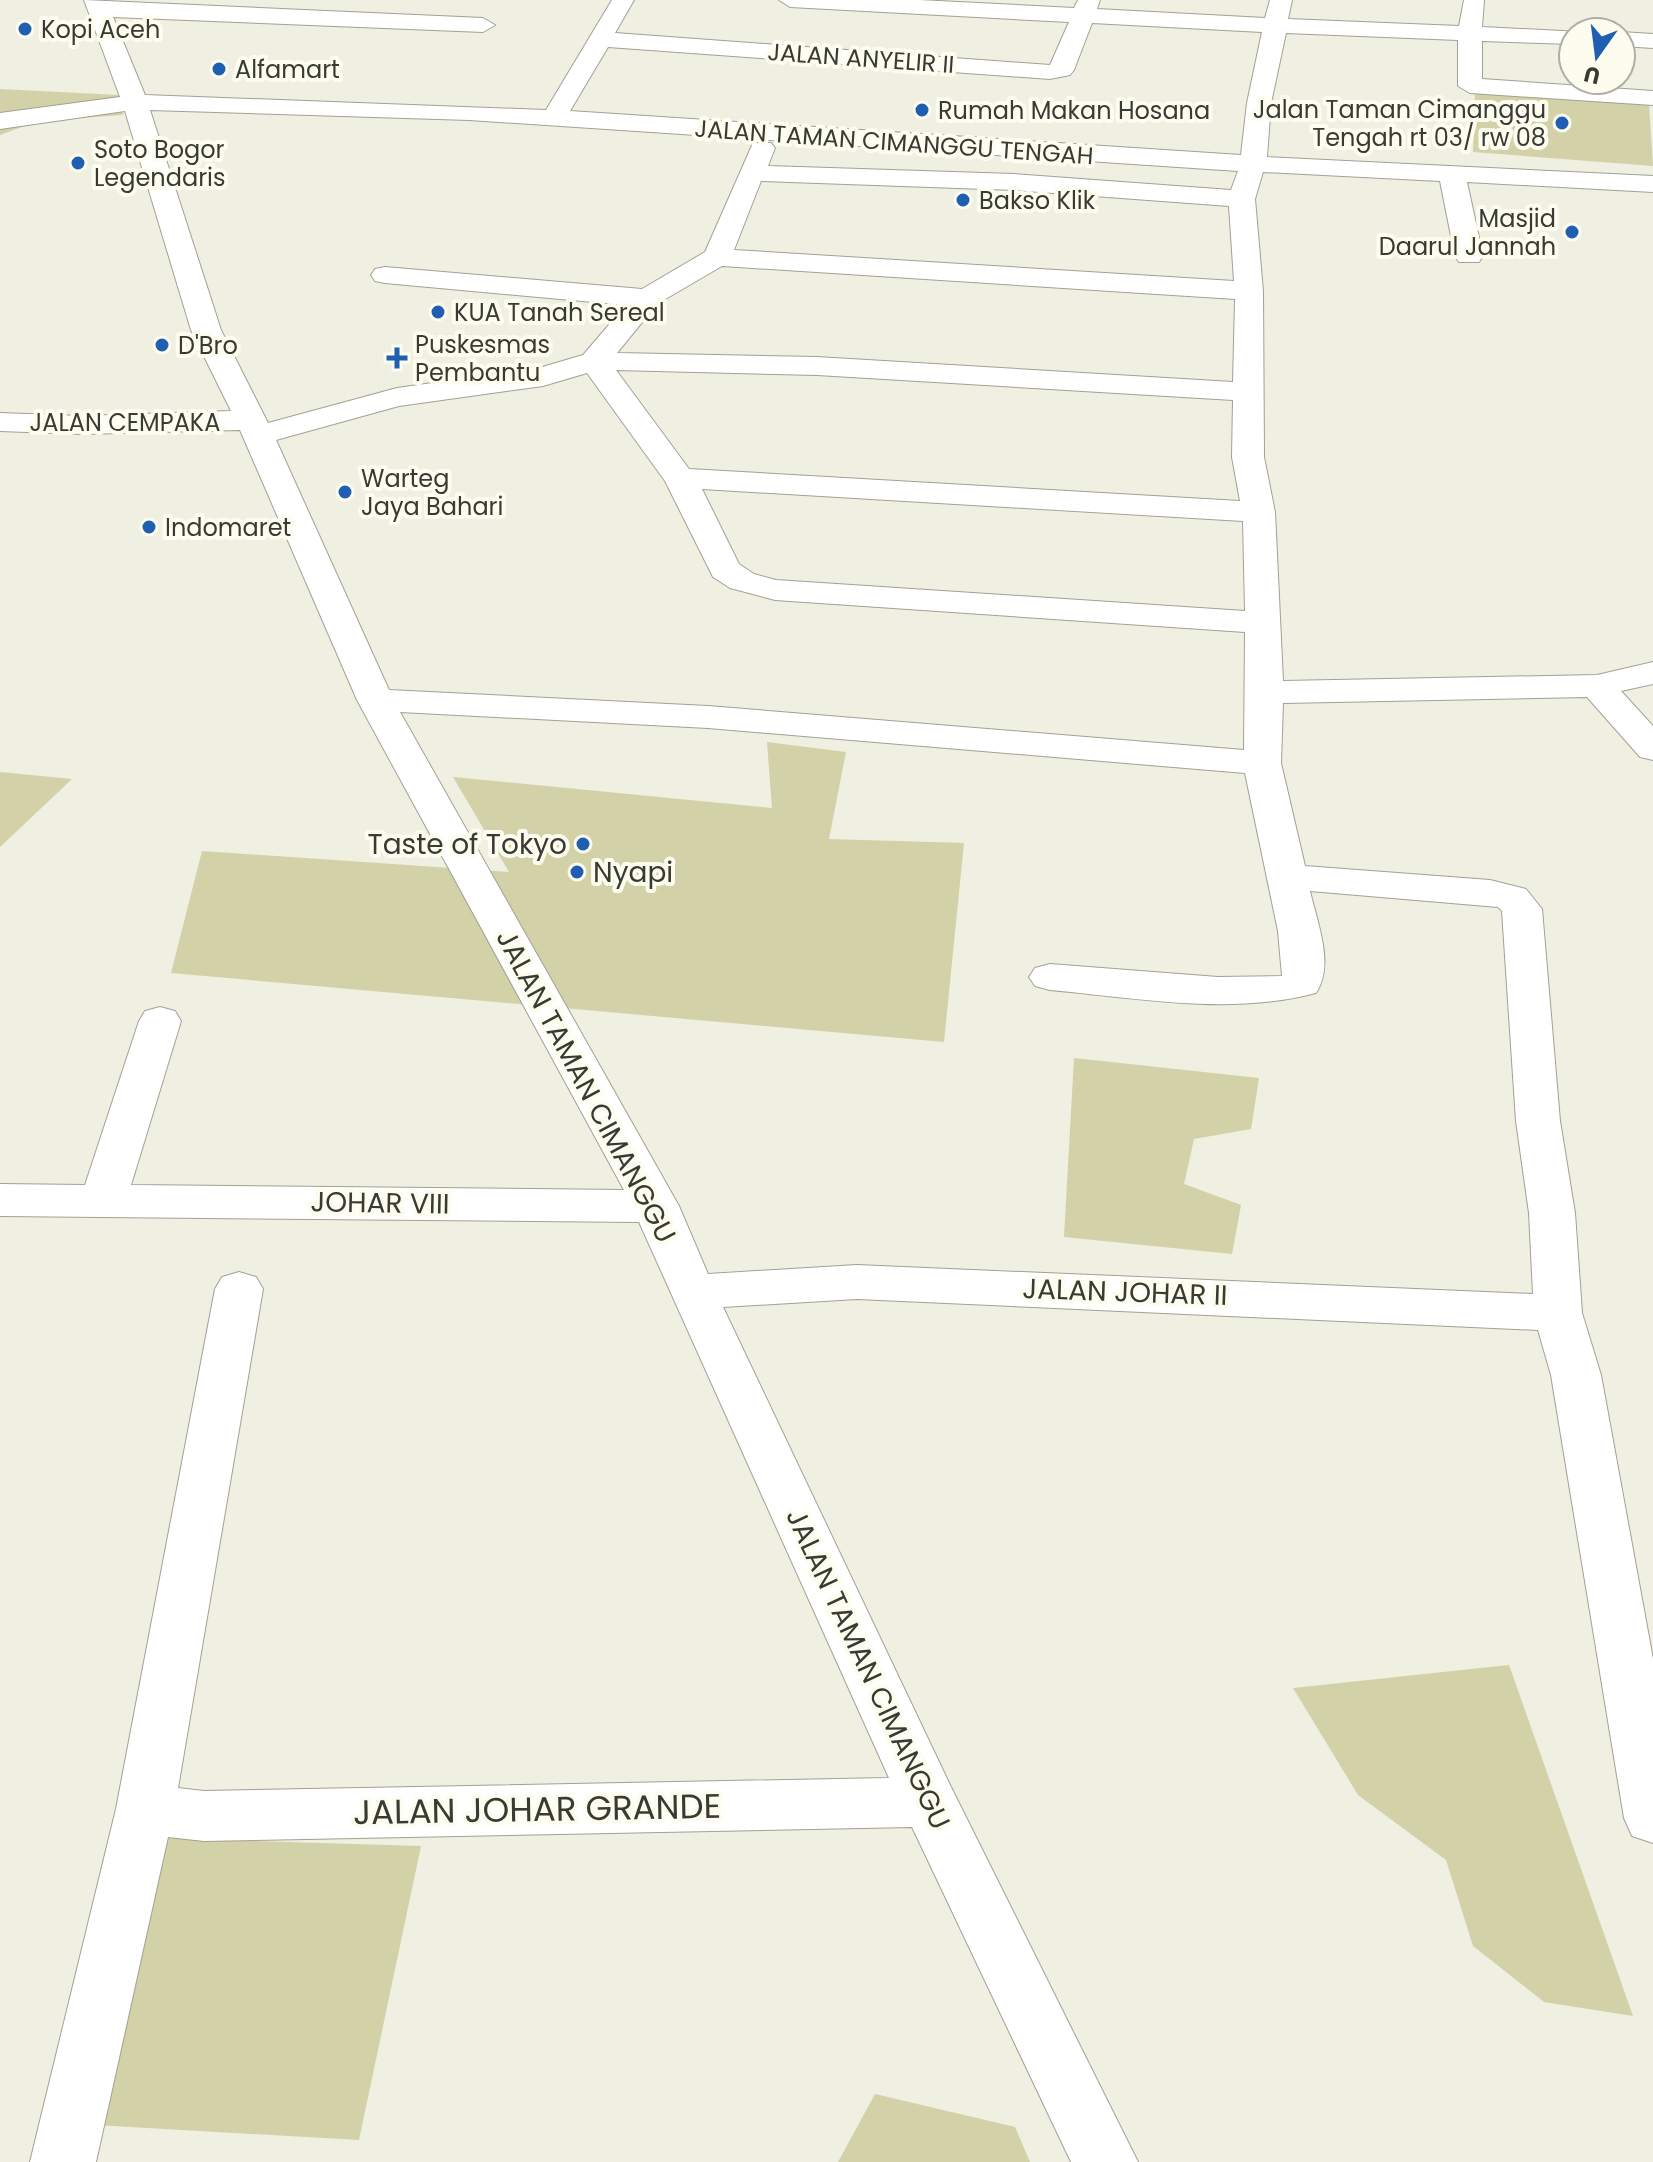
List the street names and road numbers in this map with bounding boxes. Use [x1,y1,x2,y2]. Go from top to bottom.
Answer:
street label: JALAN ANYELIR II [766,35,956,81]
street label: JALAN TAMAN CIMANGGU TENGAH [693,112,1095,172]
street label: JALAN CEMPAKA [30,406,220,439]
street label: JALAN TAMAN CIMANGGU [487,922,685,1250]
street label: JOHAR VIII [310,1182,450,1224]
street label: JALAN JOHAR II [1022,1269,1228,1315]
street label: JALAN TAMAN CIMANGGU [776,1502,960,1836]
street label: JALAN JOHAR GRANDE [353,1782,721,1836]

